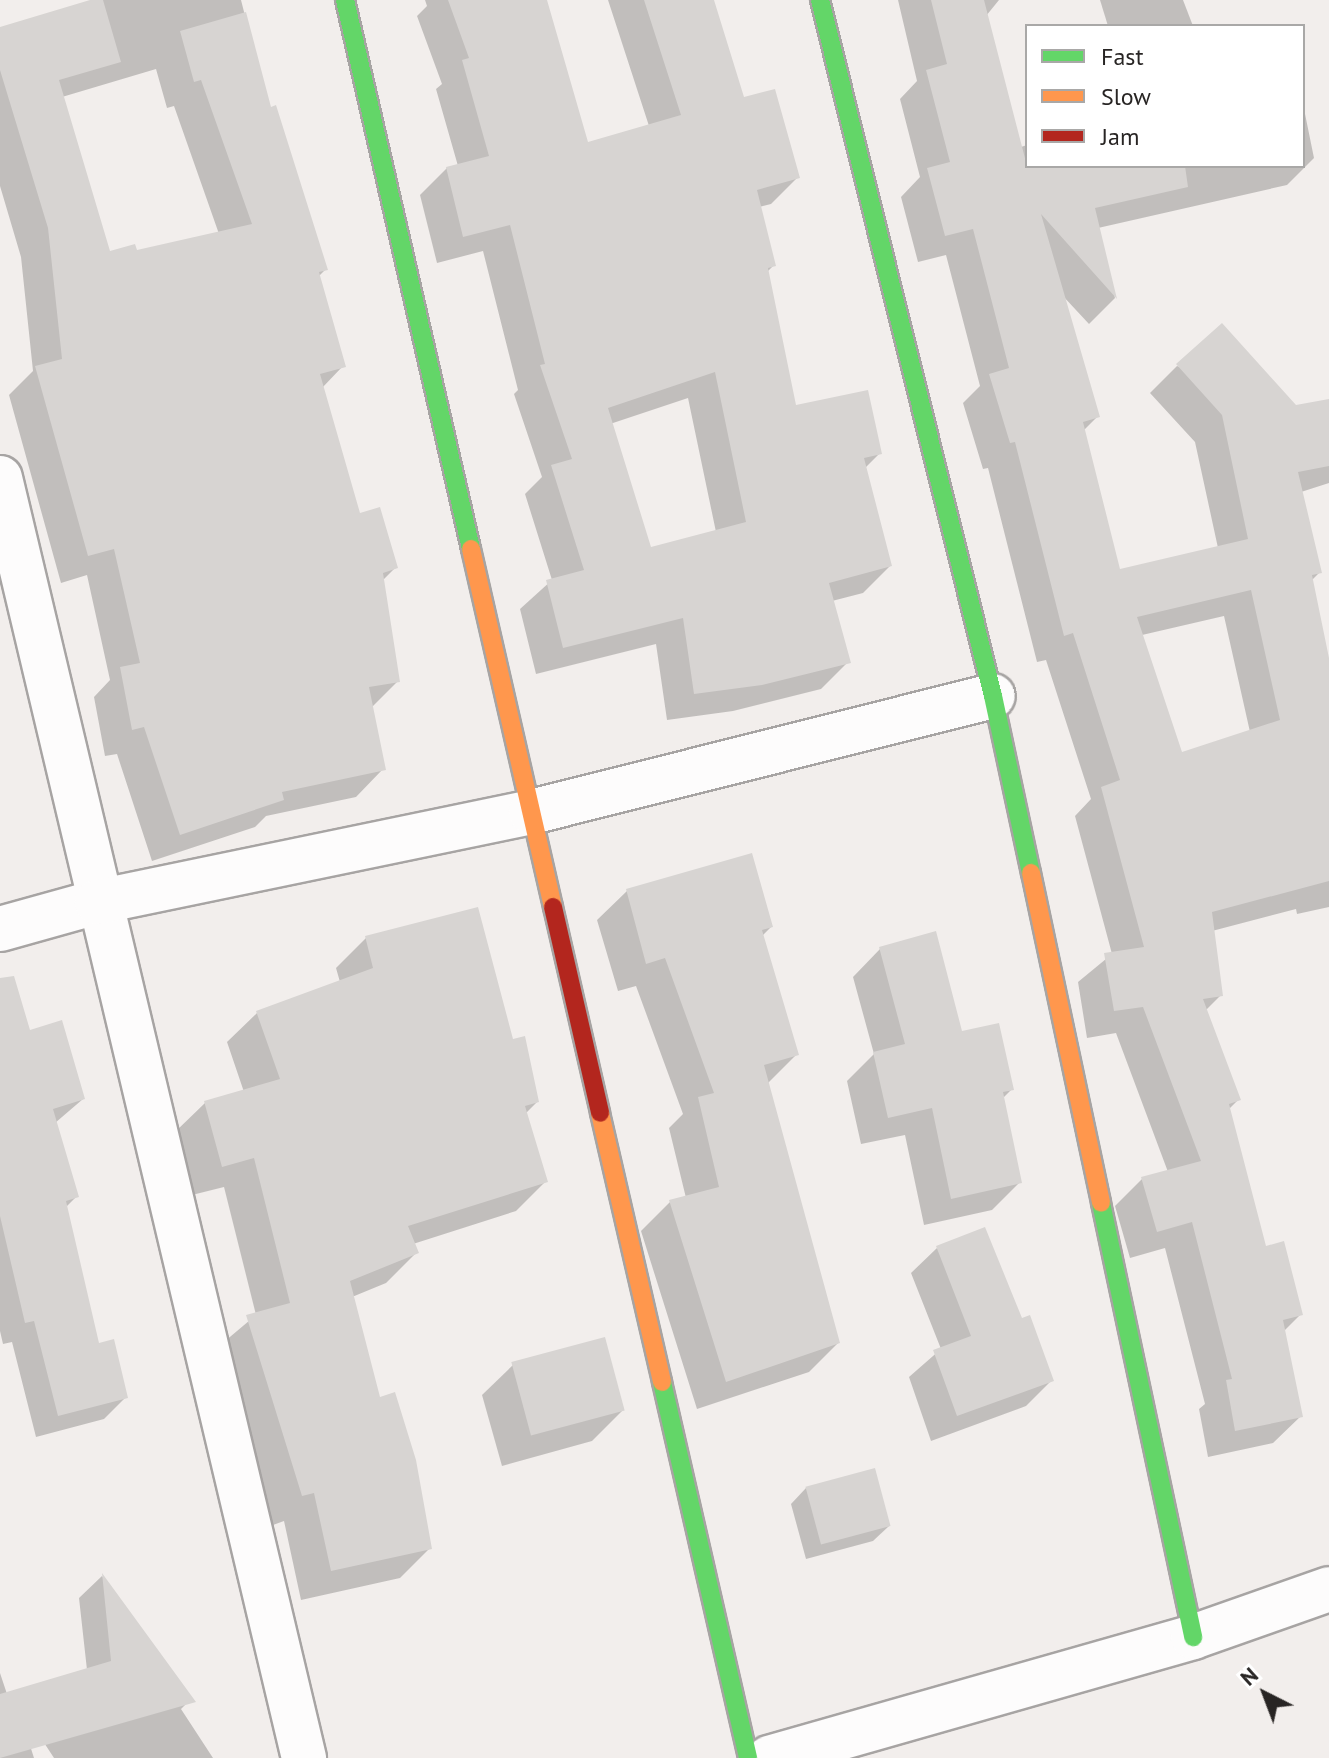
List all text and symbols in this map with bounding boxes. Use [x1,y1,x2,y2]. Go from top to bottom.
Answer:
legend [1025,24,1305,168]
text: Fast [1101,41,1144,72]
text: Slow [1101,81,1151,112]
text: Jam [1101,121,1139,152]
north arrow [1225,1654,1305,1734]
text: N [1234,1661,1264,1691]

